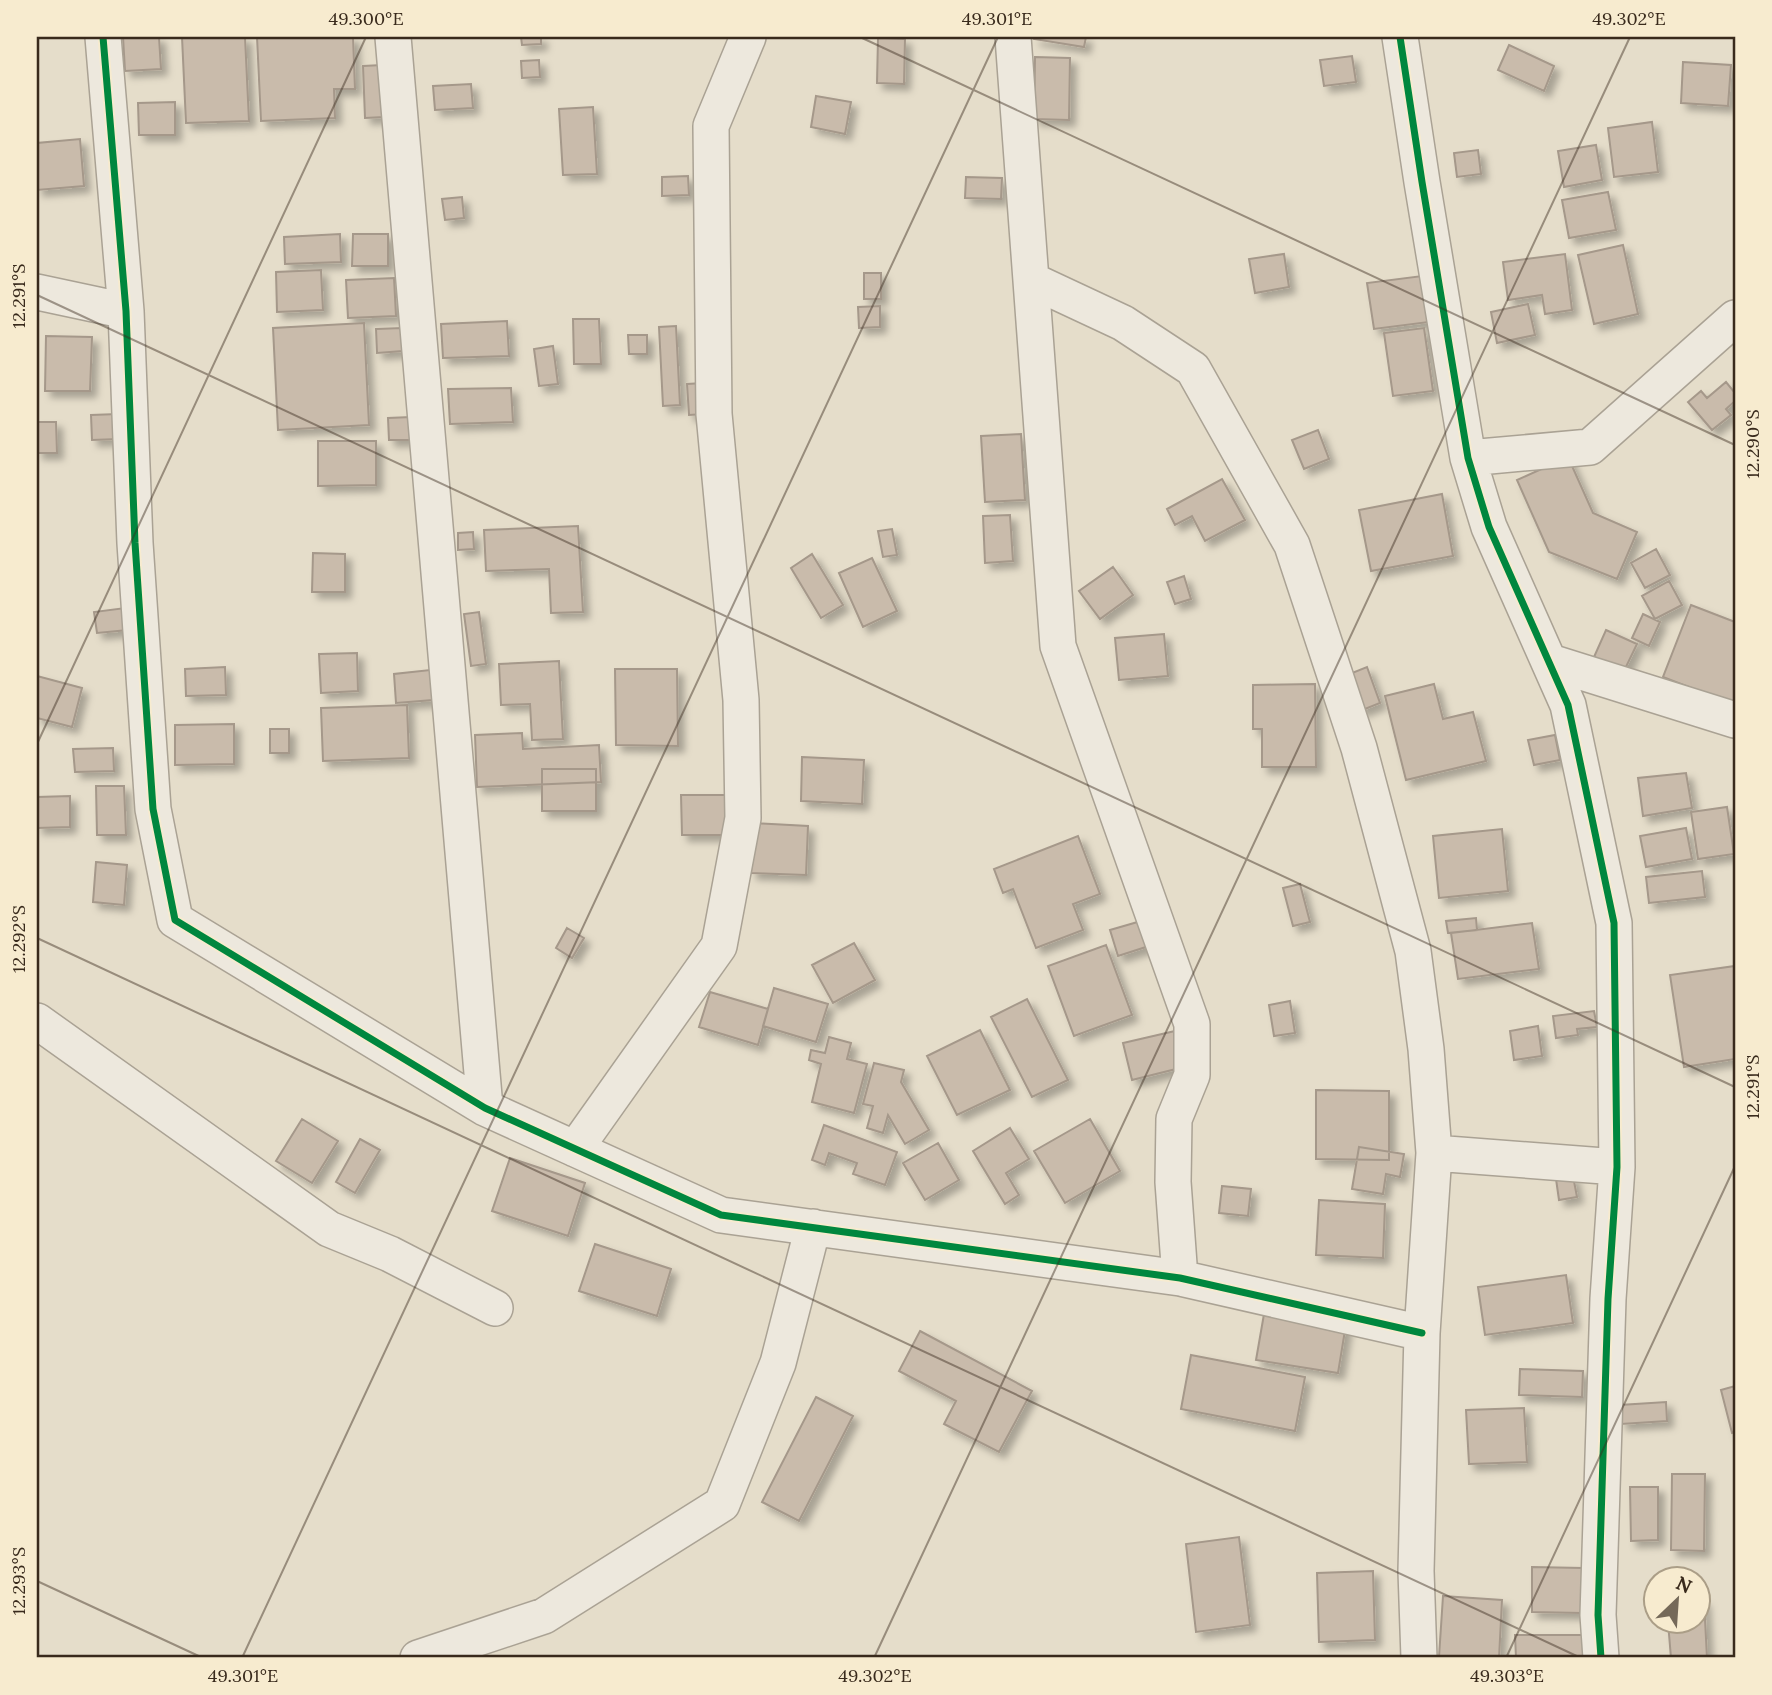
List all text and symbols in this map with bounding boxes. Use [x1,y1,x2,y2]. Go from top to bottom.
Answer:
text: 49.300°E [328,7,404,30]
text: 49.301°E [962,7,1032,30]
text: 49.302°E [1592,7,1666,30]
text: 12.291°S [7,264,30,328]
text: 12.290°S [1741,409,1764,479]
text: 12.292°S [7,905,30,973]
text: 12.291°S [1741,1055,1764,1119]
text: 12.293°S [7,1547,30,1615]
north arrow [1642,1566,1712,1636]
text: N [1672,1571,1696,1599]
text: 49.301°E [208,1664,278,1687]
text: 49.302°E [838,1664,912,1687]
text: 49.303°E [1470,1664,1544,1687]

